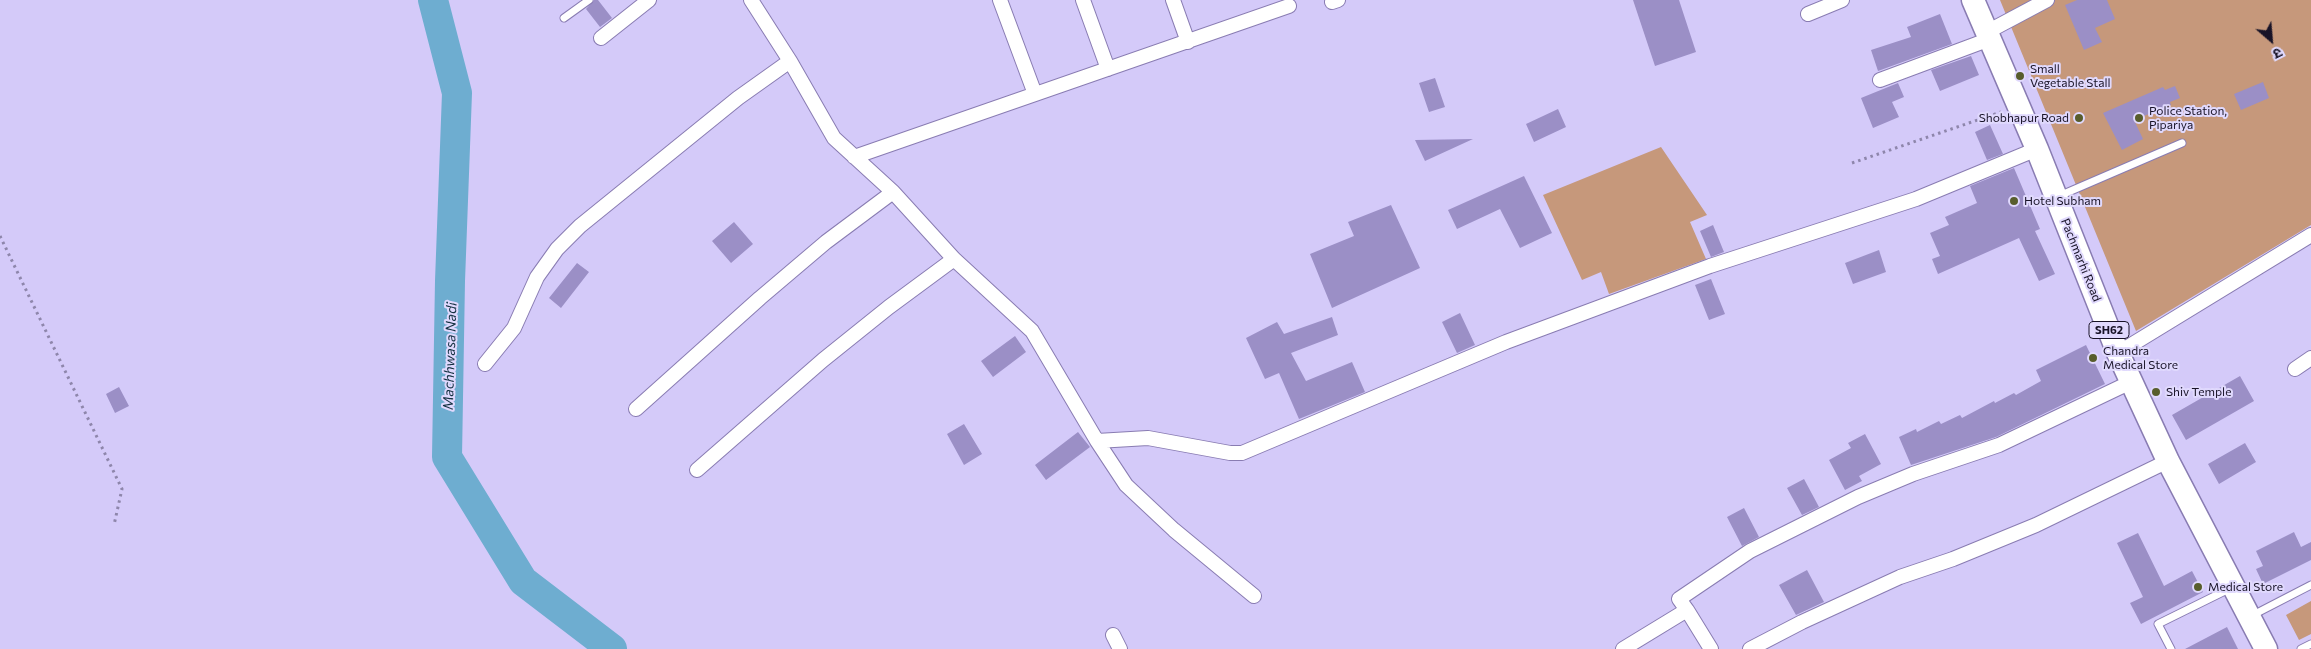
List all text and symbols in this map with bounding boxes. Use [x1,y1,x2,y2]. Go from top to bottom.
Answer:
north arrow [2246,15,2296,65]
text: उ [2271,44,2286,63]
place label: Small Vegetable Stall [2030,62,2111,90]
marker: Small Vegetable Stall [2014,70,2026,82]
place label: Police Station, Pipariya [2149,104,2227,132]
place label: Shobhapur Road [1979,111,2069,125]
marker: Shobhapur Road [2073,112,2085,124]
marker: Police Station, Pipariya [2133,112,2145,124]
place label: Hotel Subham [2024,194,2101,208]
marker: Hotel Subham [2008,195,2020,207]
street label: Pachmarhi Road [2058,216,2104,304]
water label: Machhwasa Nadi [440,302,460,410]
road number: SH62 [2089,322,2129,338]
place label: Chandra Medical Store [2103,344,2178,372]
marker: Chandra Medical Store [2087,352,2099,364]
place label: Shiv Temple [2166,385,2231,399]
marker: Shiv Temple [2150,386,2162,398]
place label: Medical Store [2208,580,2283,594]
marker: Medical Store [2192,581,2204,593]

